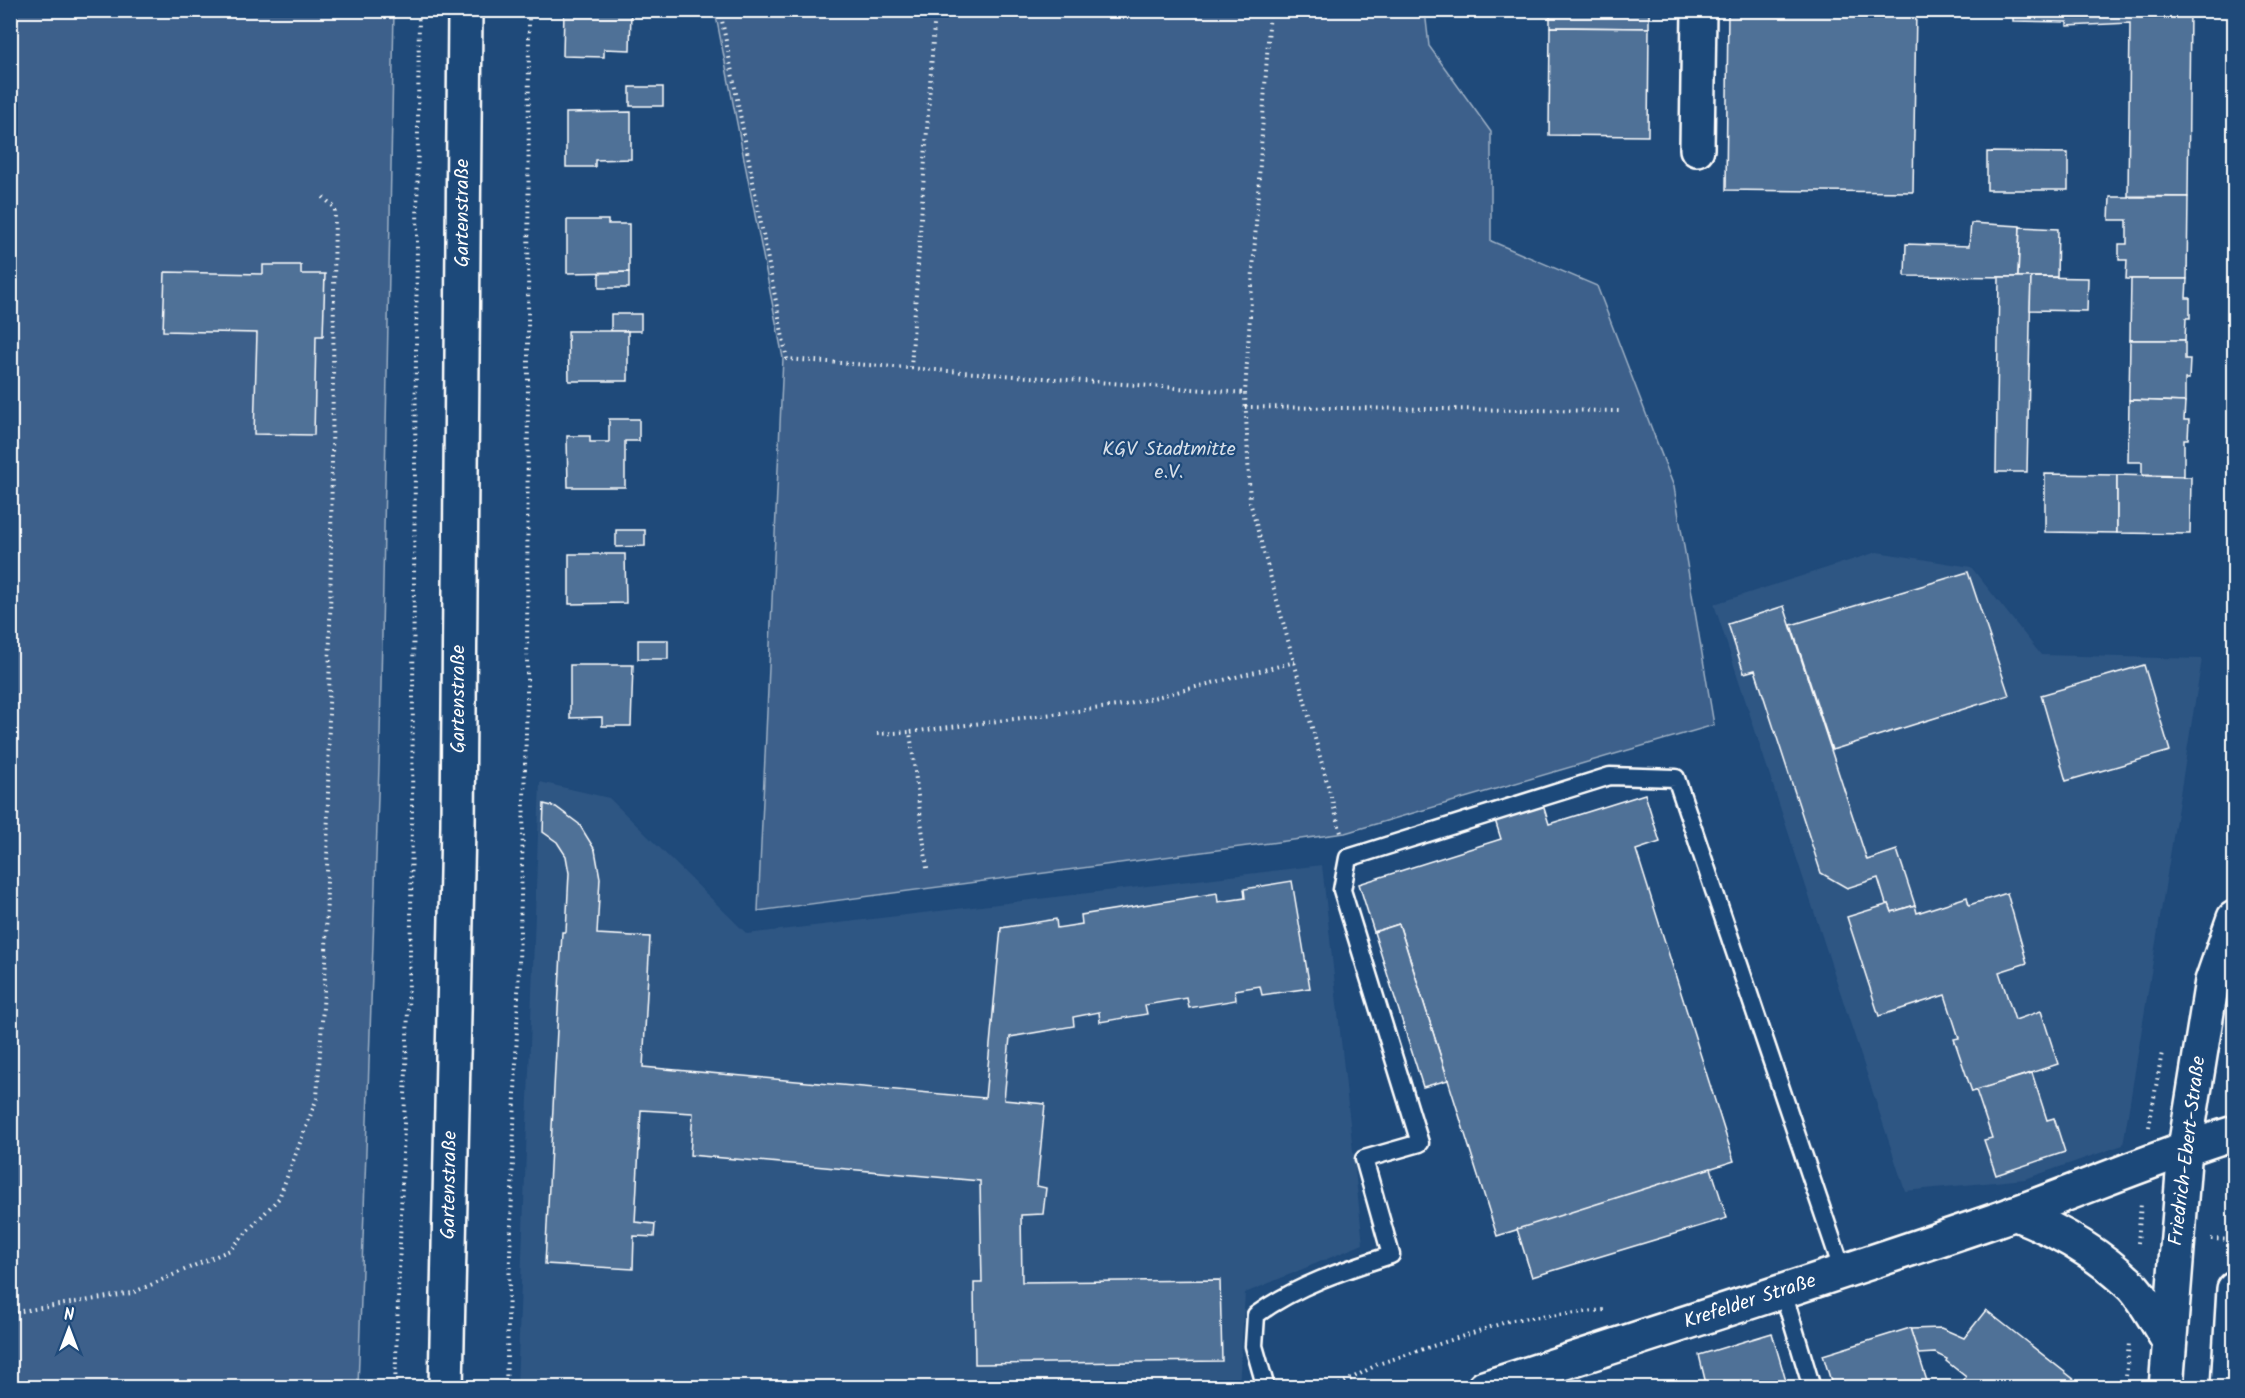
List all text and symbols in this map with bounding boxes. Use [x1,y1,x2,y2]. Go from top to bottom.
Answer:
street label: Gartenstraße [447,159,479,267]
park label: KGV Stadtmitte e.V. [1102,434,1236,489]
street label: Gartenstraße [443,645,475,753]
street label: Friedrich-Ebert-Straße [2160,1054,2216,1248]
street label: Gartenstraße [433,1130,467,1240]
street label: Krefelder Straße [1680,1266,1820,1338]
north arrow [39,1299,99,1359]
text: N [64,1303,74,1328]

